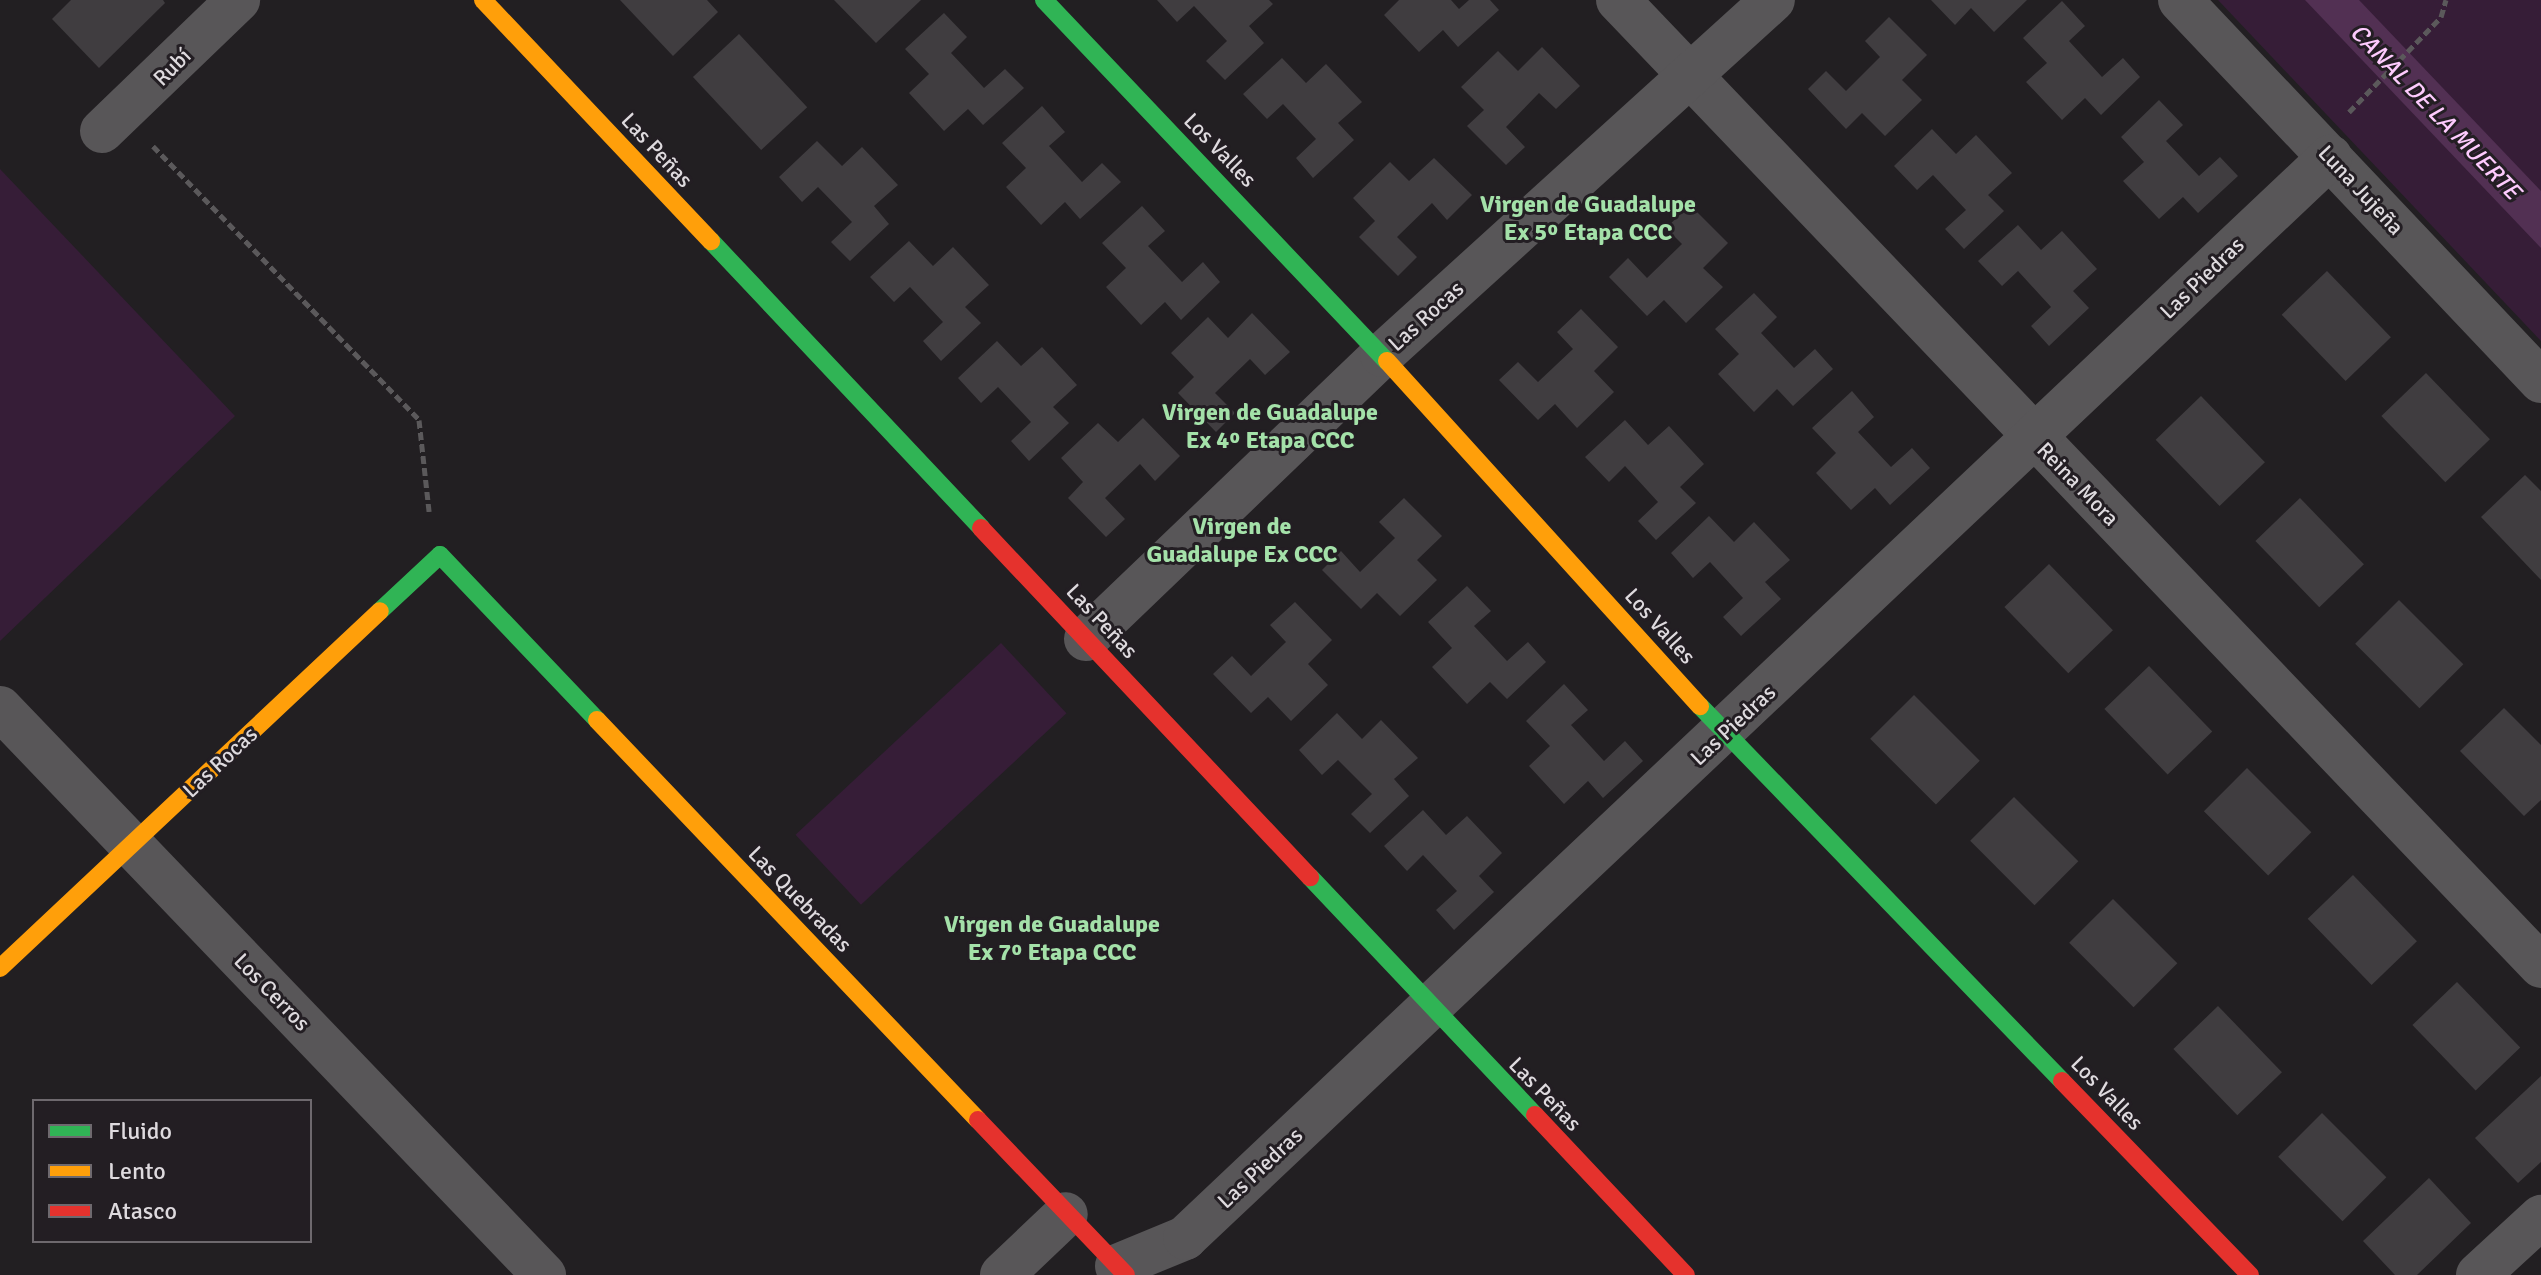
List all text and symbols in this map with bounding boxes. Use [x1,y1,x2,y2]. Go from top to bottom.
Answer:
water label: CANAL DE LA MUERTE [2344,18,2526,206]
street label: Rubí [148,43,196,91]
street label: Las Peñas [616,107,698,193]
street label: Los Valles [1178,107,1262,193]
street label: Luna Jujeña [2313,140,2409,240]
district label: Virgen de Guadalupe Ex 5º Etapa CCC [1480,191,1696,247]
street label: Las Piedras [2154,231,2250,325]
street label: Las Rocas [1383,275,1469,357]
district label: Virgen de Guadalupe Ex 4º Etapa CCC [1162,399,1378,455]
street label: Reina Mora [2032,437,2124,531]
district label: Virgen de Guadalupe Ex CCC [1147,513,1337,569]
street label: Las Peñas [1061,578,1143,664]
street label: Los Valles [1619,583,1701,669]
street label: Las Piedras [1685,679,1781,771]
street label: Las Rocas [177,721,263,803]
street label: Las Quebradas [743,840,857,958]
district label: Virgen de Guadalupe Ex 7º Etapa CCC [944,911,1160,967]
street label: Los Cerros [229,948,315,1036]
street label: Los Valles [2065,1050,2149,1136]
street label: Las Peñas [1503,1052,1587,1136]
legend [32,1099,312,1243]
text: Fluido [108,1116,172,1146]
street label: Las Piedras [1212,1122,1308,1214]
text: Lento [108,1156,166,1186]
text: Atasco [108,1196,177,1226]

